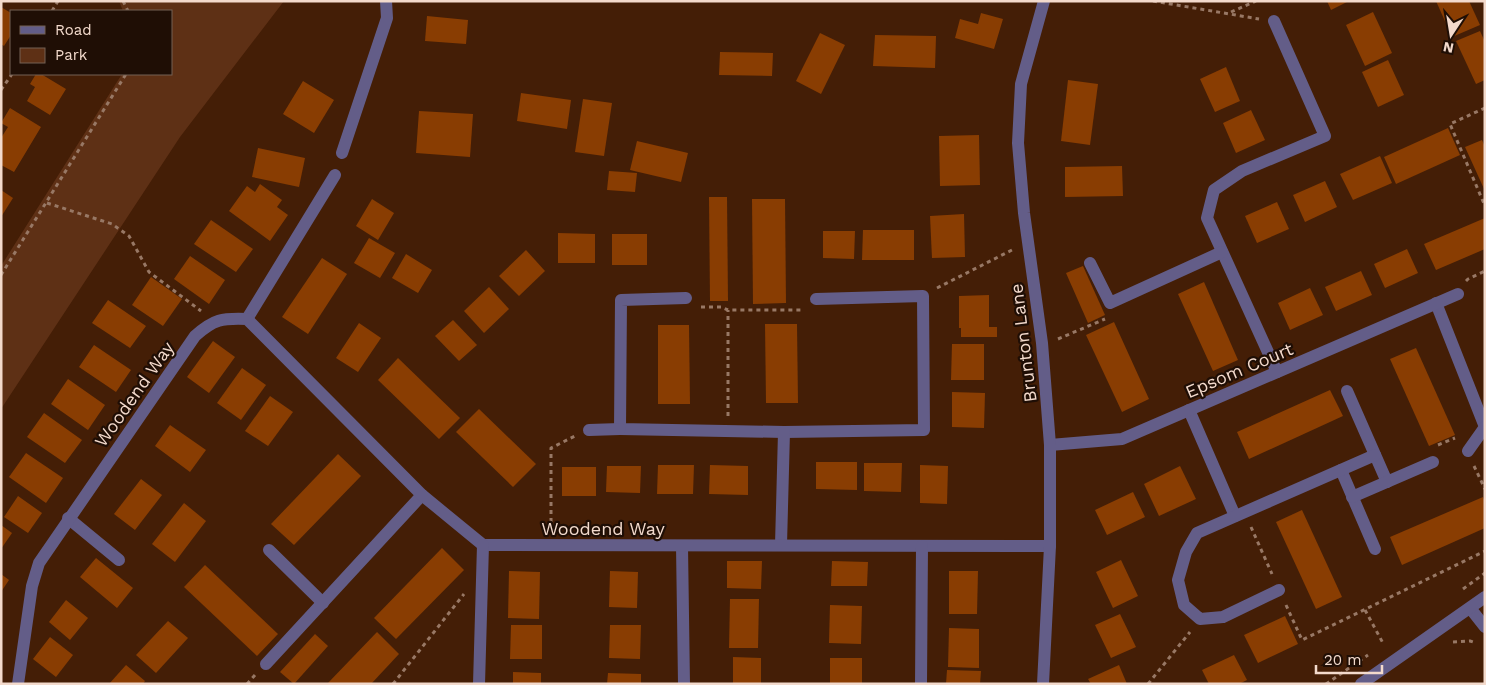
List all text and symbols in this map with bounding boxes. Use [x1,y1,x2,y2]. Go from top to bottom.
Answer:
legend [10,10,172,75]
north arrow [1426,10,1476,60]
text: Road [55,21,92,39]
text: N [1442,39,1455,57]
text: Park [55,46,88,64]
street label: Brunton Lane [1005,283,1041,403]
street label: Woodend Way [90,337,178,451]
street label: Epsom Court [1182,338,1296,402]
street label: Woodend Way [541,518,666,539]
scale bar [1316,642,1382,674]
text: 20 m [1324,651,1362,669]

